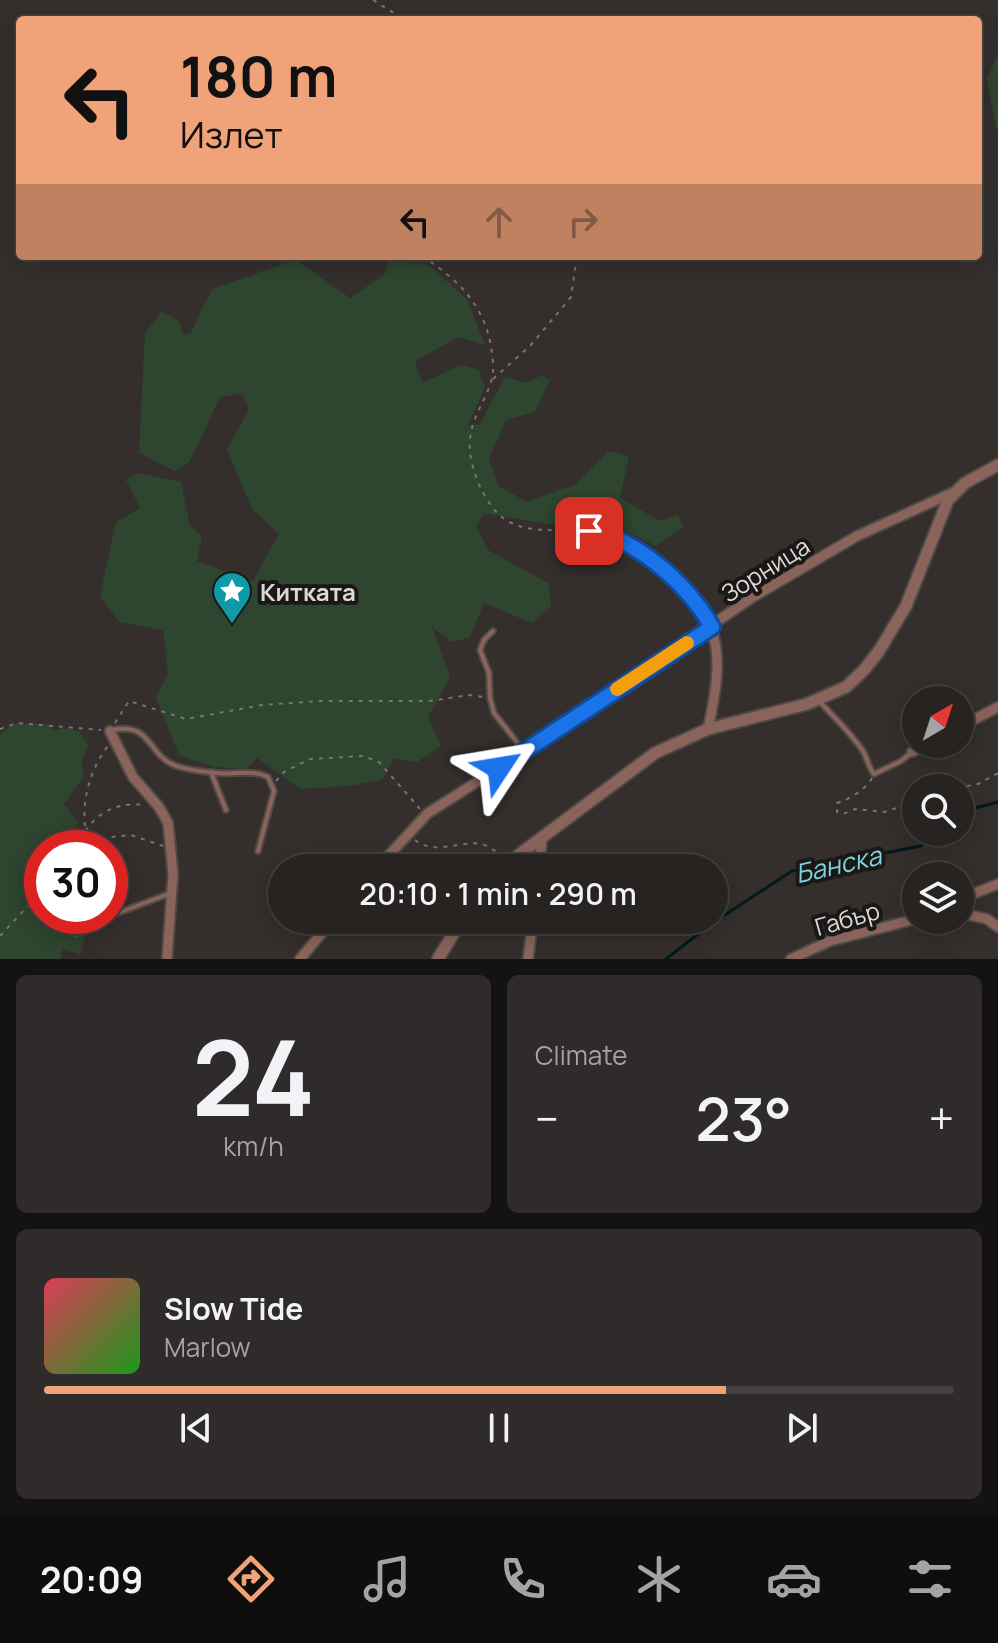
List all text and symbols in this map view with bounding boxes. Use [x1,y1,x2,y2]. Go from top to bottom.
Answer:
text: 180 m [180,37,337,114]
icon: left [48,48,152,152]
text: Излет [180,110,283,159]
icon: left [393,200,437,244]
icon: ahead [477,200,521,244]
icon: right [561,200,605,244]
pin [555,497,623,565]
icon: arrive [567,509,611,553]
street label: Зорница [714,529,816,609]
place icon: Китката [211,570,253,625]
place label: Китката [260,575,356,608]
north arrow [902,686,974,758]
map controls [902,686,974,934]
position arrow [457,726,541,810]
button: search [902,774,974,846]
speed limit sign: 30 [24,830,128,934]
water label: Банска [791,836,886,891]
button: layers [902,862,974,934]
text: 20:10 · 1 min · 290 m [359,873,637,914]
street label: Габър [811,893,883,943]
text: 24 [192,1005,315,1147]
text: Climate [535,1037,627,1073]
text: 23° [695,1077,792,1159]
text: − [535,1088,559,1148]
text: + [929,1088,954,1148]
text: km/h [223,1128,284,1164]
text: Slow Tide [164,1288,303,1329]
text: Marlow [164,1329,251,1365]
icon: previous [174,1406,218,1450]
icon: pause [477,1406,521,1450]
icon: next [780,1406,824,1450]
icon: directions [223,1551,279,1607]
icon: music [359,1551,415,1607]
icon: phone [495,1551,551,1607]
icon: climate [631,1551,687,1607]
icon: car [766,1551,822,1607]
icon: filters [902,1551,958,1607]
text: 20:09 [40,1555,143,1604]

